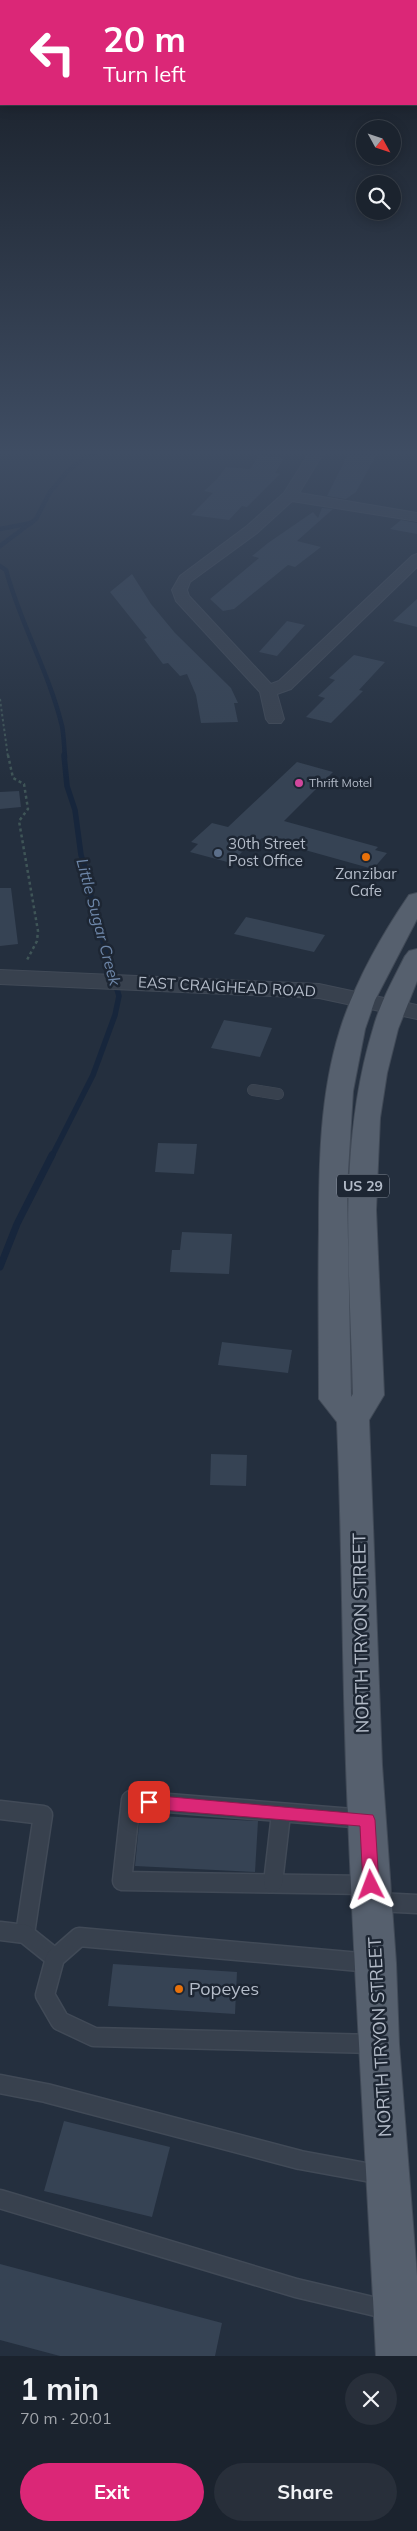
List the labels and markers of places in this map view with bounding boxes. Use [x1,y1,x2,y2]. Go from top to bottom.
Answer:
place label: Thrift Motel [309,775,372,790]
marker: Thrift Motel [293,777,305,789]
place label: 30th Street Post Office [228,834,305,870]
marker: 30th Street Post Office [212,847,224,859]
marker: Zanzibar Cafe [360,851,372,863]
place label: Zanzibar Cafe [335,864,397,900]
pin [128,1781,170,1823]
place label: Popeyes [189,1977,259,2000]
marker: Popeyes [173,1983,185,1995]

